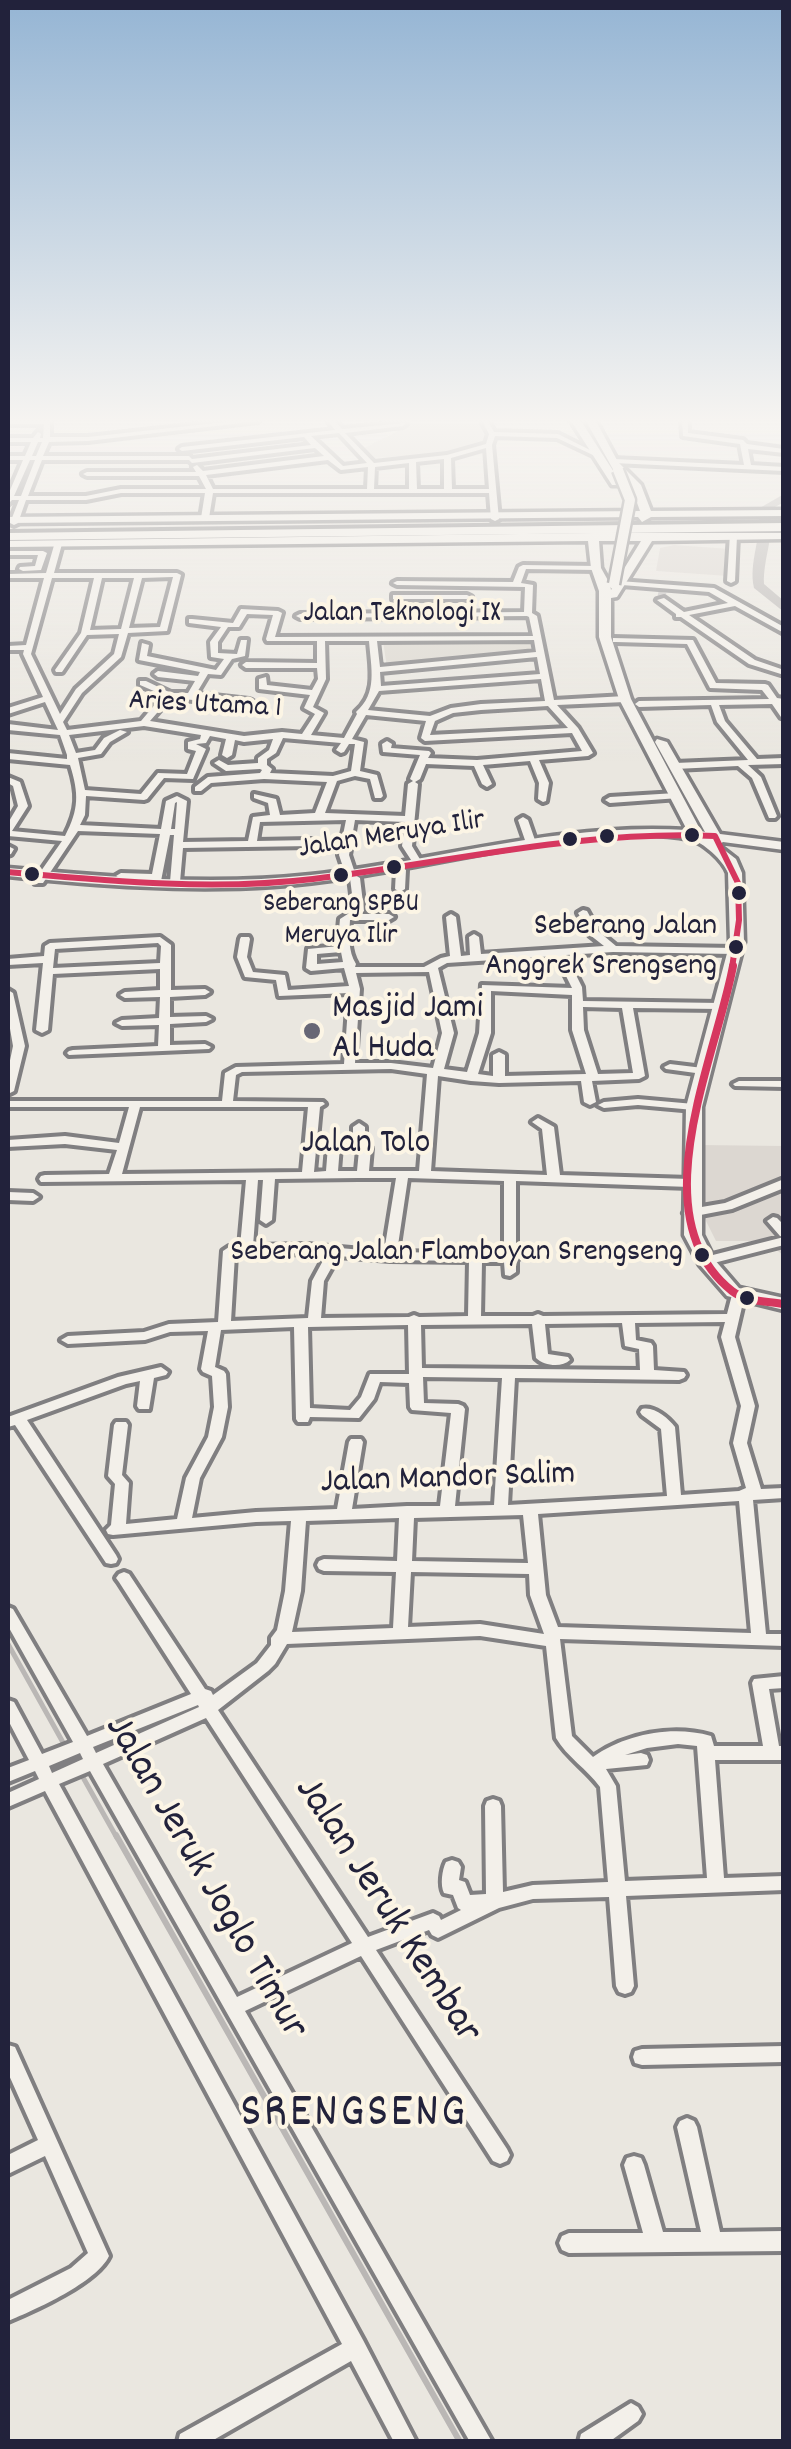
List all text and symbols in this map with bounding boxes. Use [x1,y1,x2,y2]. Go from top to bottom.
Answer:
street label: Jalan Teknologi IX [303,598,501,634]
street label: Aries Utama 1 [127,685,283,729]
street label: Jalan Meruya Ilir [296,805,488,869]
unlabelled marker [682,825,702,845]
unlabelled marker [597,826,617,846]
unlabelled marker [560,829,580,849]
unlabelled marker [384,857,404,877]
unlabelled marker [22,864,42,884]
marker: Seberang SPBU Meruya Ilir [331,865,351,885]
unlabelled marker [729,883,749,903]
place label: Seberang SPBU Meruya Ilir [263,889,419,955]
place label: Seberang Jalan Anggrek Srengseng [485,910,717,985]
marker: Seberang Jalan Anggrek Srengseng [726,937,746,957]
place label: Masjid Jami Al Huda [332,990,483,1072]
marker: Masjid Jami Al Huda [301,1020,323,1042]
street label: Jalan Tolo [302,1125,430,1167]
place label: Seberang Jalan Flamboyan Srengseng [230,1236,683,1274]
marker: Seberang Jalan Flamboyan Srengseng [692,1245,712,1265]
unlabelled marker [737,1288,757,1308]
street label: Jalan Mandor Salim [320,1456,576,1506]
street label: Jalan Jeruk Joglo Timur [90,1708,316,2050]
street label: Jalan Jeruk Kembar [280,1769,490,2055]
district label: SRENGSENG [240,2088,468,2146]

